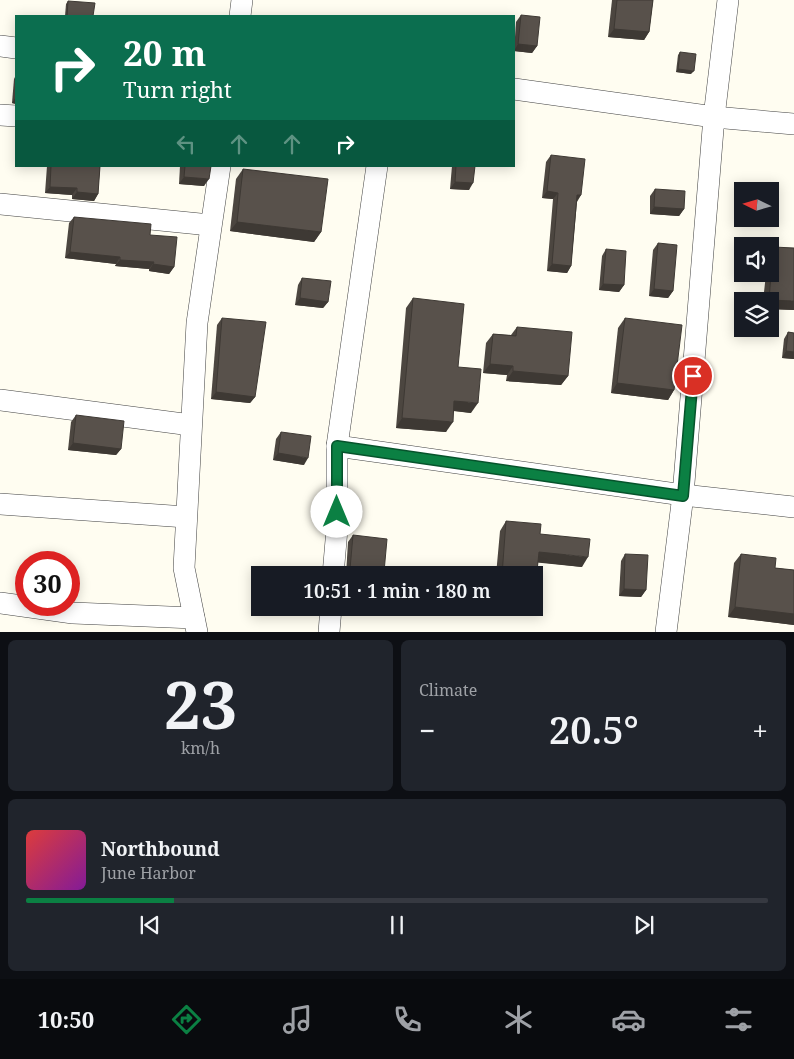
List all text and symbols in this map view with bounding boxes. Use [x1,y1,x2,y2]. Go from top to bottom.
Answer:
text: 20 m [123,29,206,76]
icon: right [40,35,105,100]
text: Turn right [123,74,232,104]
icon: left [172,130,200,158]
icon: ahead [225,130,253,158]
icon: ahead [278,130,306,158]
icon: right [331,130,359,158]
north arrow [734,182,779,228]
map controls [734,182,779,337]
button: sound [734,237,779,282]
button: layers [734,292,779,337]
pin [672,355,714,397]
icon: arrive [679,362,707,390]
position arrow [310,485,362,537]
speed limit sign: 30 [15,551,80,616]
text: 10:51 · 1 min · 180 m [303,578,491,604]
text: 23 [164,660,237,748]
text: Climate [419,679,477,701]
text: 20.5° [549,703,639,755]
text: − [419,711,435,749]
text: + [752,711,768,749]
text: km/h [181,737,220,759]
text: Northbound [101,836,220,862]
text: June Harbor [101,862,196,884]
icon: previous [136,911,164,939]
icon: pause [383,911,411,939]
icon: next [630,911,658,939]
icon: directions [169,1002,204,1037]
icon: music [280,1002,315,1037]
icon: phone [390,1002,425,1037]
icon: climate [501,1002,536,1037]
icon: car [611,1002,646,1037]
icon: filters [721,1002,756,1037]
text: 10:50 [38,1004,94,1034]

